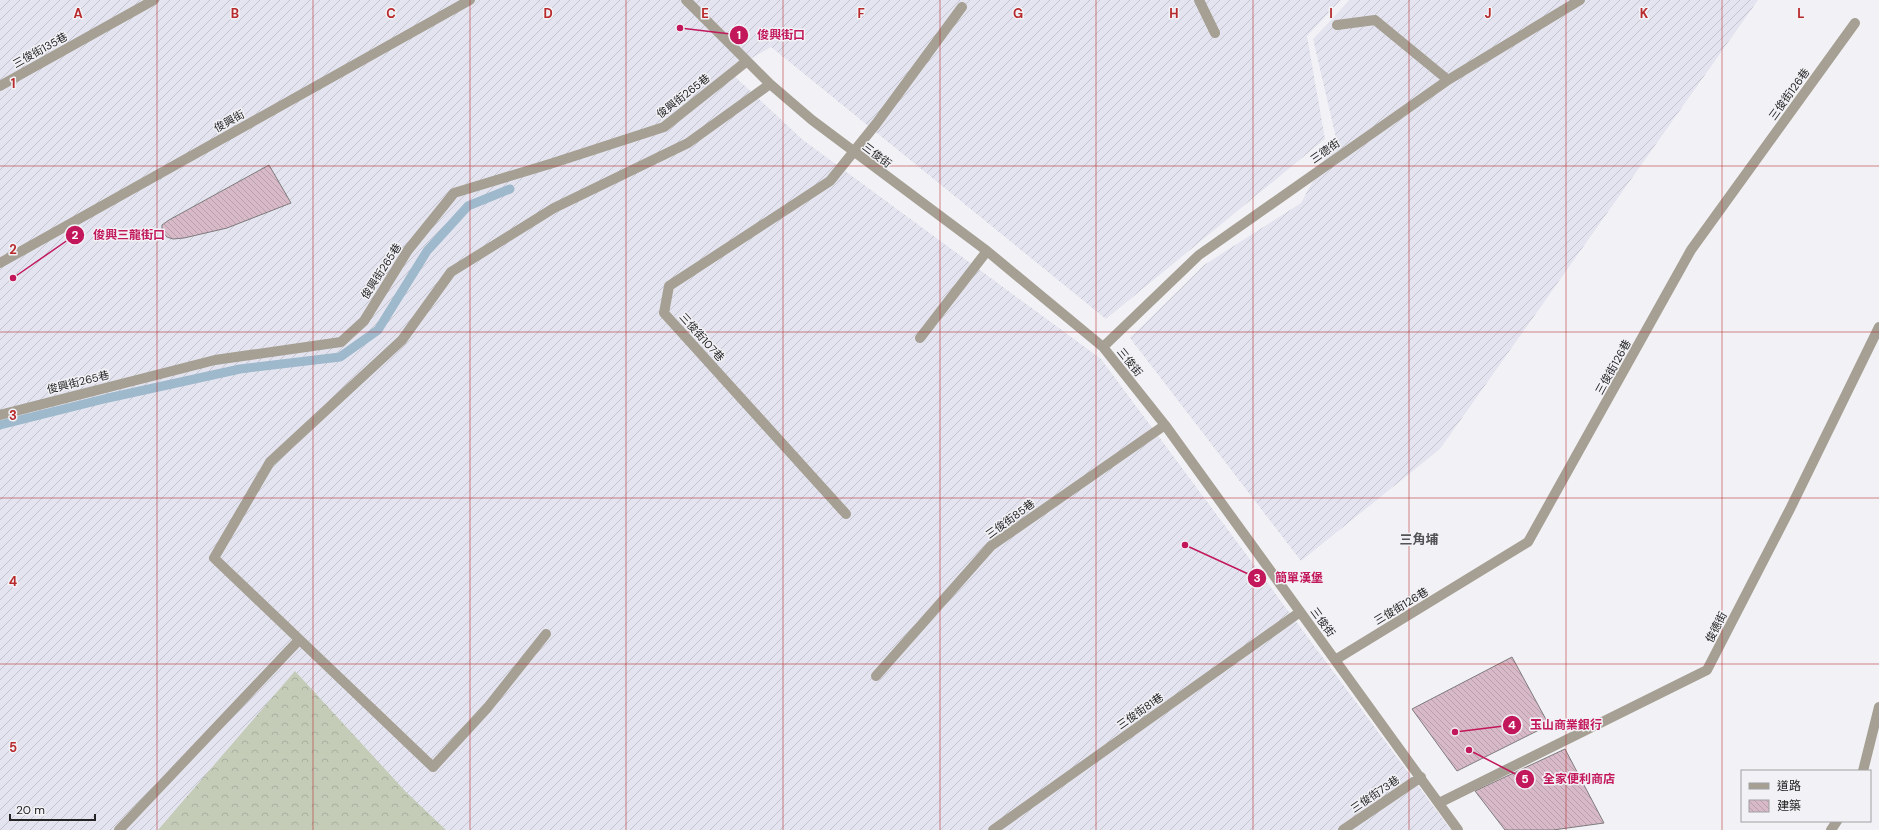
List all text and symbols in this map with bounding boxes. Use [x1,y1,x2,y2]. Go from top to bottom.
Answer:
text: A [73,5,83,22]
text: B [231,5,239,22]
text: C [386,5,396,22]
text: D [543,5,553,22]
text: E [701,5,709,22]
text: F [857,5,865,22]
text: G [1013,5,1023,22]
text: H [1169,5,1179,22]
text: I [1329,5,1333,22]
text: J [1484,5,1492,22]
text: K [1640,5,1649,22]
text: L [1797,5,1805,22]
callout: 俊興街口 [729,23,813,47]
text: 1 [737,27,741,43]
text: 俊興街口 [757,27,805,43]
street label: 三俊街135巷 [10,29,70,71]
street label: 三俊街126巷 [1766,65,1812,123]
street label: 俊興街265巷 [654,71,712,121]
text: 1 [11,75,15,92]
street label: 俊興街 [211,107,247,135]
street label: 三德街 [1307,136,1343,166]
street label: 三俊街 [860,139,894,171]
callout: 俊興三龍街口 [65,223,173,247]
text: 2 [72,227,79,243]
text: 俊興三龍街口 [93,227,165,243]
street label: 俊興街265巷 [358,240,404,302]
text: 2 [9,241,17,258]
street label: 三俊街107巷 [676,310,728,364]
street label: 三俊街126巷 [1592,337,1634,397]
street label: 三俊街 [1114,345,1146,379]
street label: 俊興街265巷 [45,367,111,397]
text: 3 [9,407,17,424]
street label: 三俊街85巷 [983,496,1037,542]
district label: 三角埔 [1399,531,1439,548]
callout: 簡單漢堡 [1247,566,1331,590]
text: 3 [1253,570,1261,586]
text: 簡單漢堡 [1275,570,1323,586]
text: 4 [9,573,17,590]
street label: 三俊街126巷 [1371,584,1431,628]
street label: 三俊街 [1308,605,1338,639]
street label: 俊德街 [1702,609,1730,645]
street label: 三俊街81巷 [1114,690,1166,732]
callout: 玉山商業銀行 [1502,713,1610,737]
text: 4 [1508,717,1516,733]
text: 玉山商業銀行 [1530,717,1602,733]
text: 5 [9,739,17,756]
callout: 全家便利商店 [1515,767,1623,791]
legend [1741,770,1871,822]
text: 5 [1521,771,1529,787]
text: 全家便利商店 [1543,771,1615,787]
street label: 三俊街73巷 [1348,773,1402,815]
text: 道路 [1777,778,1801,794]
scale bar [10,796,95,822]
text: 建築 [1777,798,1801,814]
text: 20 m [16,802,45,818]

